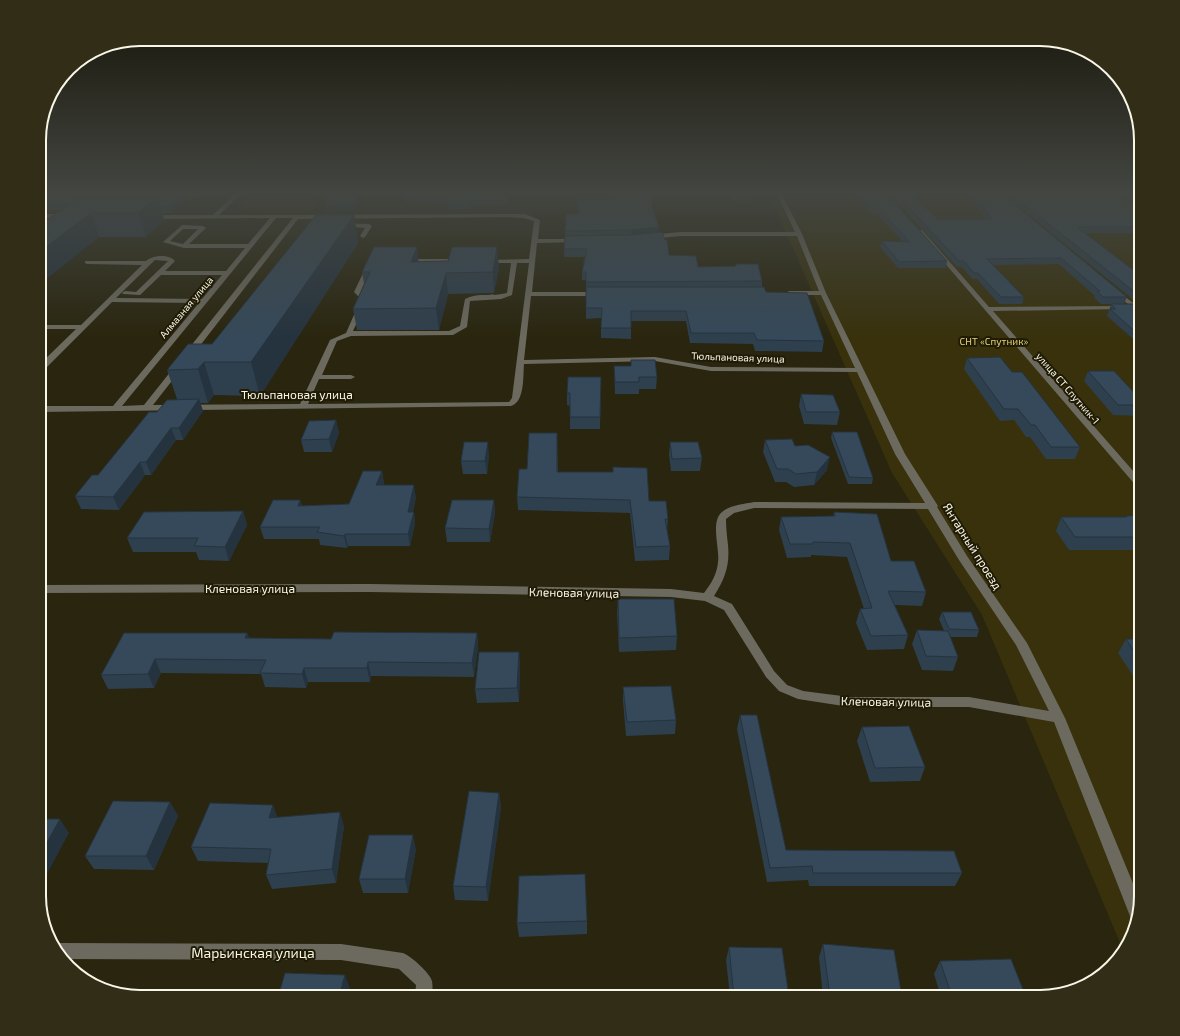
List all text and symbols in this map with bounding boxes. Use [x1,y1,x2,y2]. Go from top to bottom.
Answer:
street label: Алмазная улица [157,274,216,341]
park label: СНТ «Спутник» [960,335,1029,348]
street label: Тюльпановая улица [691,349,785,366]
street label: улица СТ Спутник-1 [1033,350,1102,427]
street label: Тюльпановая улица [241,387,353,402]
street label: Янтарный проезд [941,500,1005,592]
street label: Кленовая улица [205,581,295,596]
street label: Кленовая улица [529,584,619,601]
street label: Кленовая улица [841,693,931,710]
street label: Марьинская улица [191,944,315,961]

